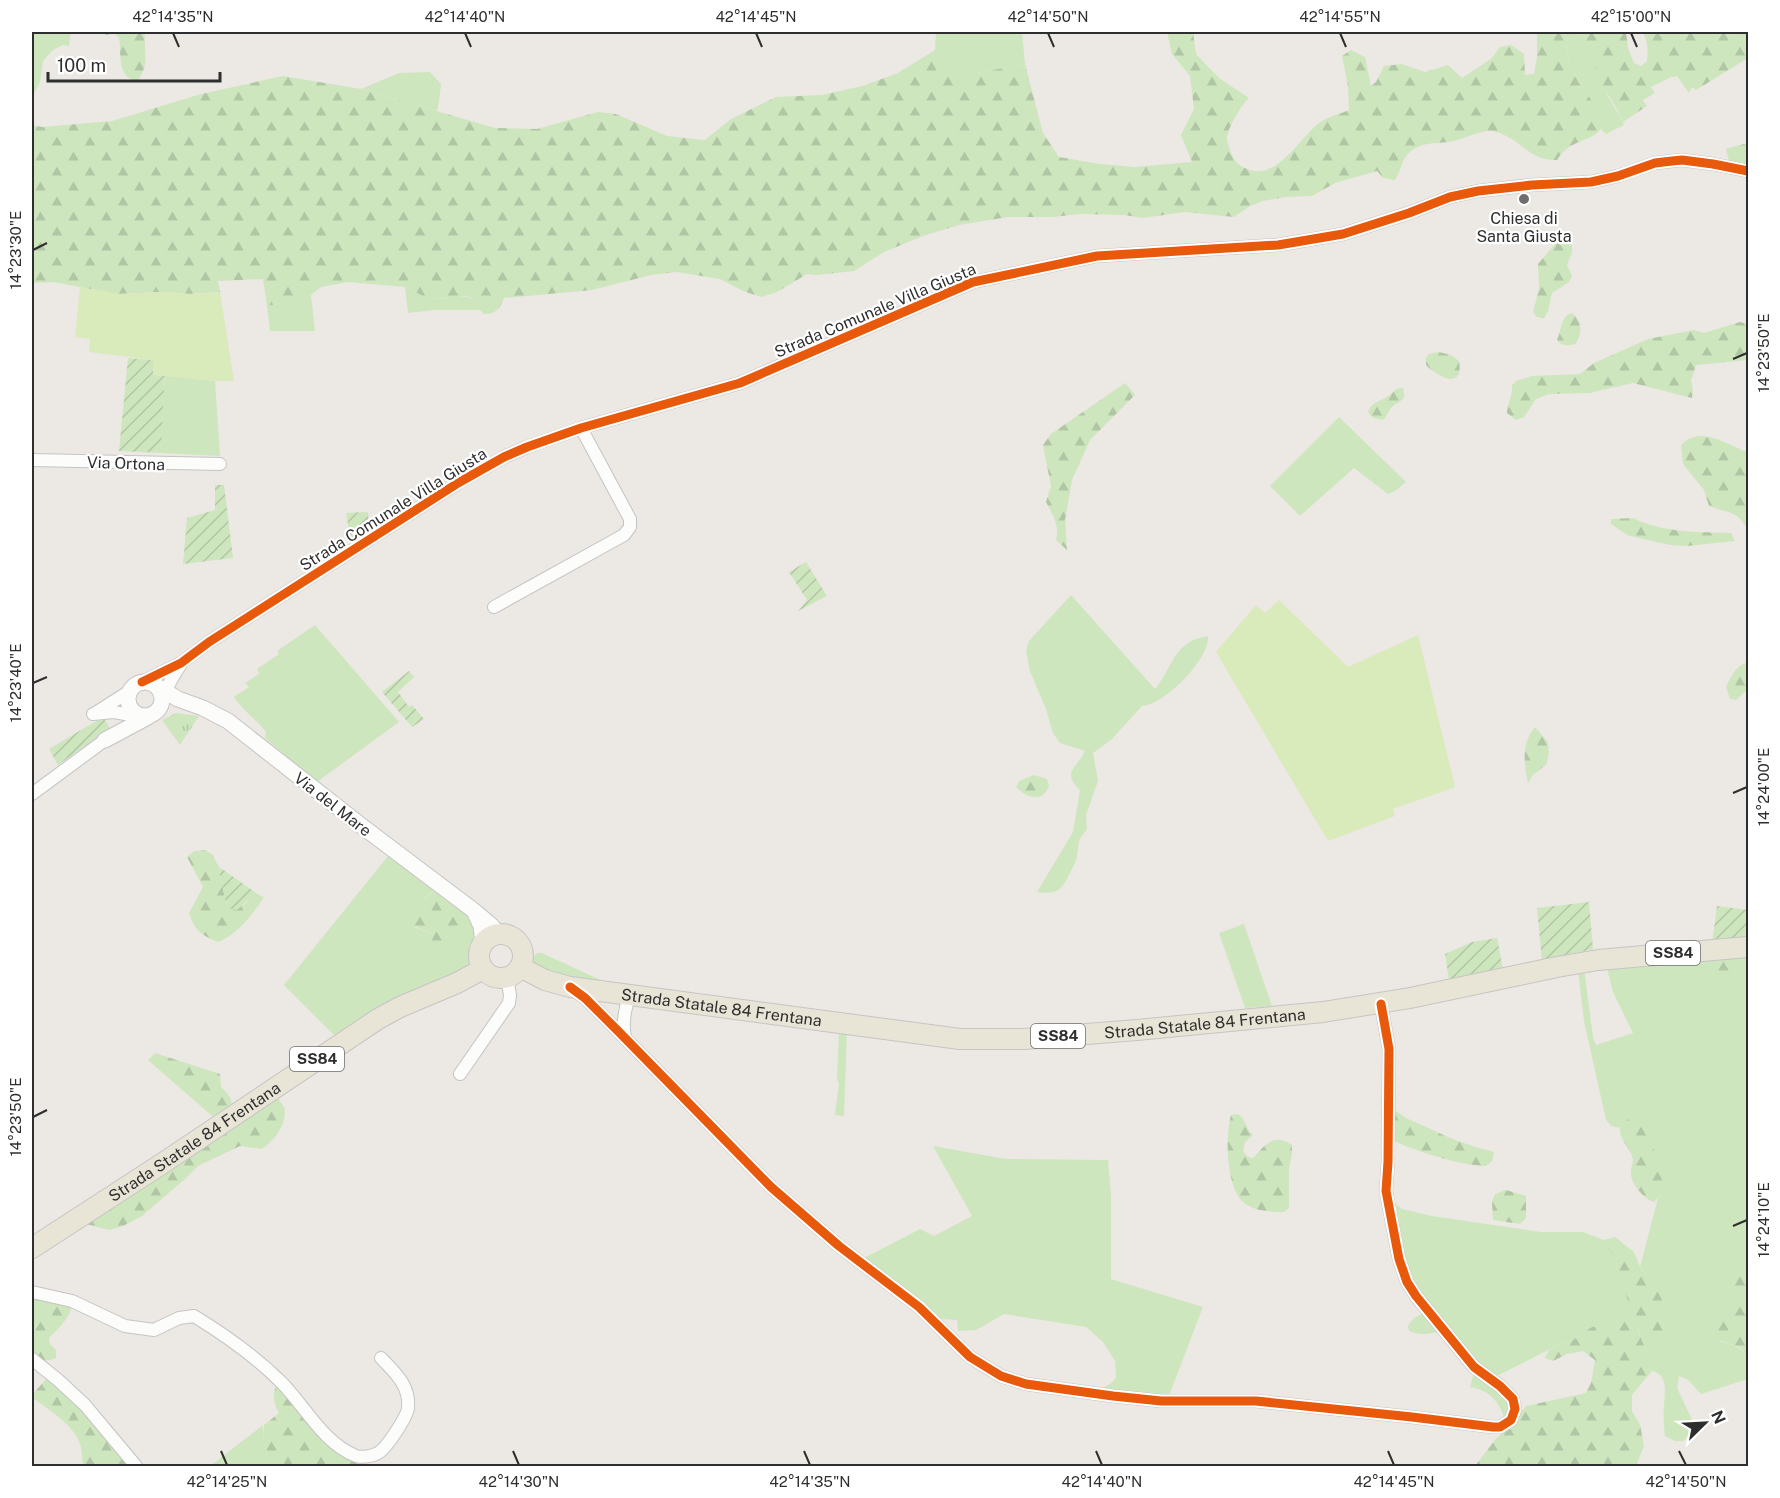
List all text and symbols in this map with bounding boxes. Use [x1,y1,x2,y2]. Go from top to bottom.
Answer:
text: 42°14'35"N [132,8,214,25]
text: 42°14'40"N [425,8,505,25]
text: 42°14'45"N [715,8,797,25]
text: 42°14'50"N [1007,8,1089,25]
text: 42°14'55"N [1299,8,1381,25]
text: 42°15'00"N [1591,8,1671,25]
scale bar [48,45,220,83]
text: 100 m [57,55,106,76]
marker: Chiesa di Santa Giusta [1517,192,1531,206]
place label: Chiesa di Santa Giusta [1476,209,1572,246]
text: 14°23'30"E [7,211,24,289]
street label: Strada Comunale Villa Giusta [772,259,979,362]
text: 14°23'50"E [1755,313,1772,393]
street label: Strada Comunale Villa Giusta [296,444,490,575]
street label: Via Ortona [87,453,165,474]
text: 14°23'40"E [7,644,24,722]
text: 14°24'00"E [1755,748,1772,826]
street label: Via del Mare [290,768,375,840]
road number: SS84 [1646,941,1700,965]
street label: Strada Statale 84 Frentana [620,985,823,1030]
street label: Strada Statale 84 Frentana [1103,1005,1306,1043]
road number: SS84 [1031,1024,1085,1048]
road number: SS84 [290,1047,344,1071]
text: 14°23'50"E [7,1077,24,1157]
street label: Strada Statale 84 Frentana [105,1078,284,1206]
text: 14°24'10"E [1755,1182,1772,1258]
north arrow [1675,1393,1735,1453]
text: N [1707,1408,1729,1427]
text: 42°14'25"N [187,1473,267,1490]
text: 42°14'30"N [479,1473,559,1490]
text: 42°14'35"N [769,1473,851,1490]
text: 42°14'40"N [1062,1473,1142,1490]
text: 42°14'45"N [1353,1473,1435,1490]
text: 42°14'50"N [1645,1473,1727,1490]

